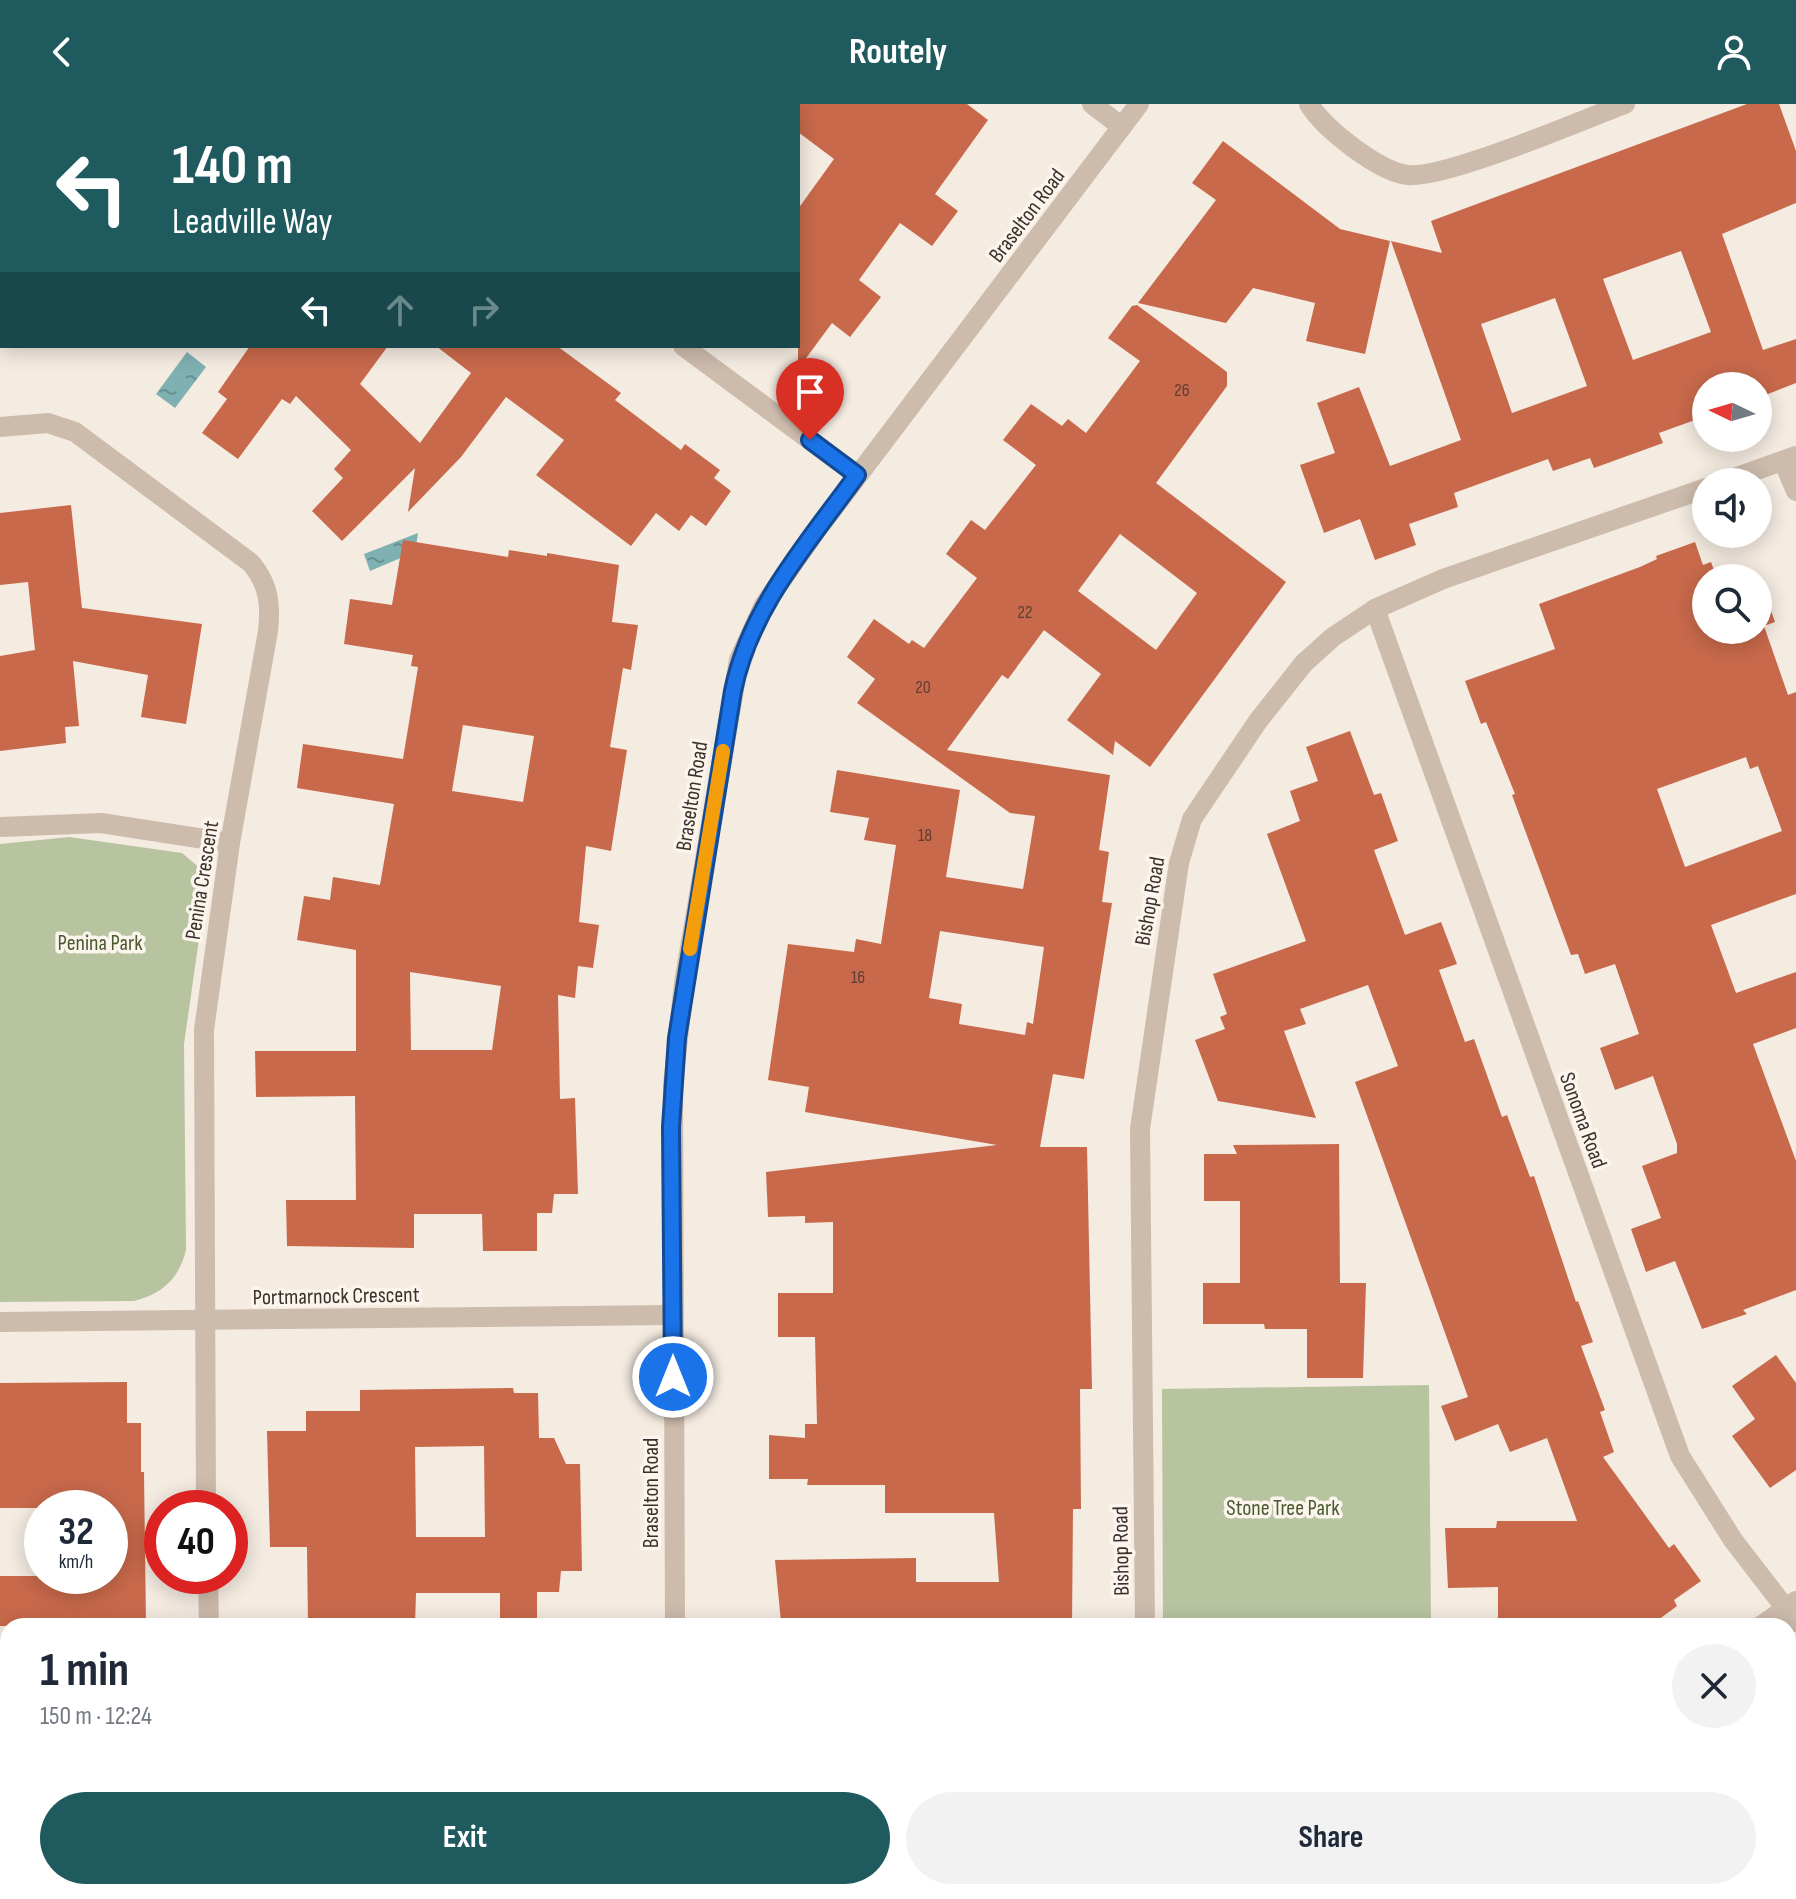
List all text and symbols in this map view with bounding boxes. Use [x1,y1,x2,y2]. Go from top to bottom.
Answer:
icon: back [40,30,84,74]
icon: person [1712,30,1756,74]
text: Routely [849,31,947,74]
text: 140 m [172,133,293,200]
icon: left [40,136,144,240]
street label: Braselton Road [983,164,1071,268]
text: Leadville Way [172,201,332,244]
icon: left [294,288,338,332]
icon: ahead [378,288,422,332]
icon: right [462,288,506,332]
pin [776,358,844,440]
icon: arrive [788,370,832,414]
north arrow [1692,372,1772,452]
map controls [1692,372,1772,644]
house number: 26 [1174,380,1190,401]
button: sound [1692,468,1772,548]
button: search [1692,564,1772,644]
house number: 22 [1018,602,1032,623]
house number: 20 [915,677,931,698]
street label: Braselton Road [671,740,714,853]
street label: Penina Crescent [180,819,225,942]
house number: 18 [918,825,932,846]
street label: Bishop Road [1129,855,1172,948]
park label: Penina Park [57,930,143,957]
house number: 16 [851,967,865,988]
street label: Sonoma Road [1553,1069,1612,1172]
street label: Portmarnock Crescent [252,1282,420,1311]
position arrow [631,1335,715,1419]
street label: Braselton Road [638,1438,665,1548]
speed limit sign: 40 [144,1490,248,1594]
park label: Stone Tree Park [1226,1495,1340,1522]
street label: Bishop Road [1107,1506,1136,1596]
text: 32 [58,1508,94,1556]
text: km/h [59,1550,93,1574]
text: 1 min [40,1642,129,1699]
button: close [1672,1644,1756,1728]
text: 150 m · 12:24 [40,1701,152,1732]
button: Exit [40,1792,890,1884]
button: Share [906,1792,1756,1884]

